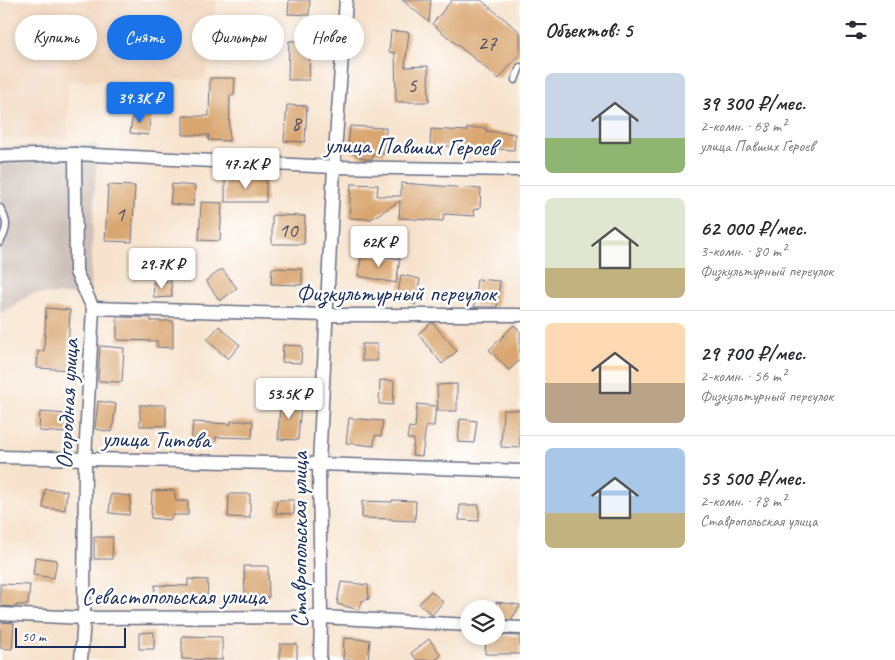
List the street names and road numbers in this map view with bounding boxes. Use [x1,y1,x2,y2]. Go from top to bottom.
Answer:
street label: улица Павших Героев [322,129,502,163]
street label: Физкультурный переулок [296,278,498,309]
street label: Огородная улица [49,337,85,470]
street label: улица Титова [100,423,213,455]
street label: Ставропольская улица [284,451,314,628]
street label: Севастопольская улица [82,581,269,611]

